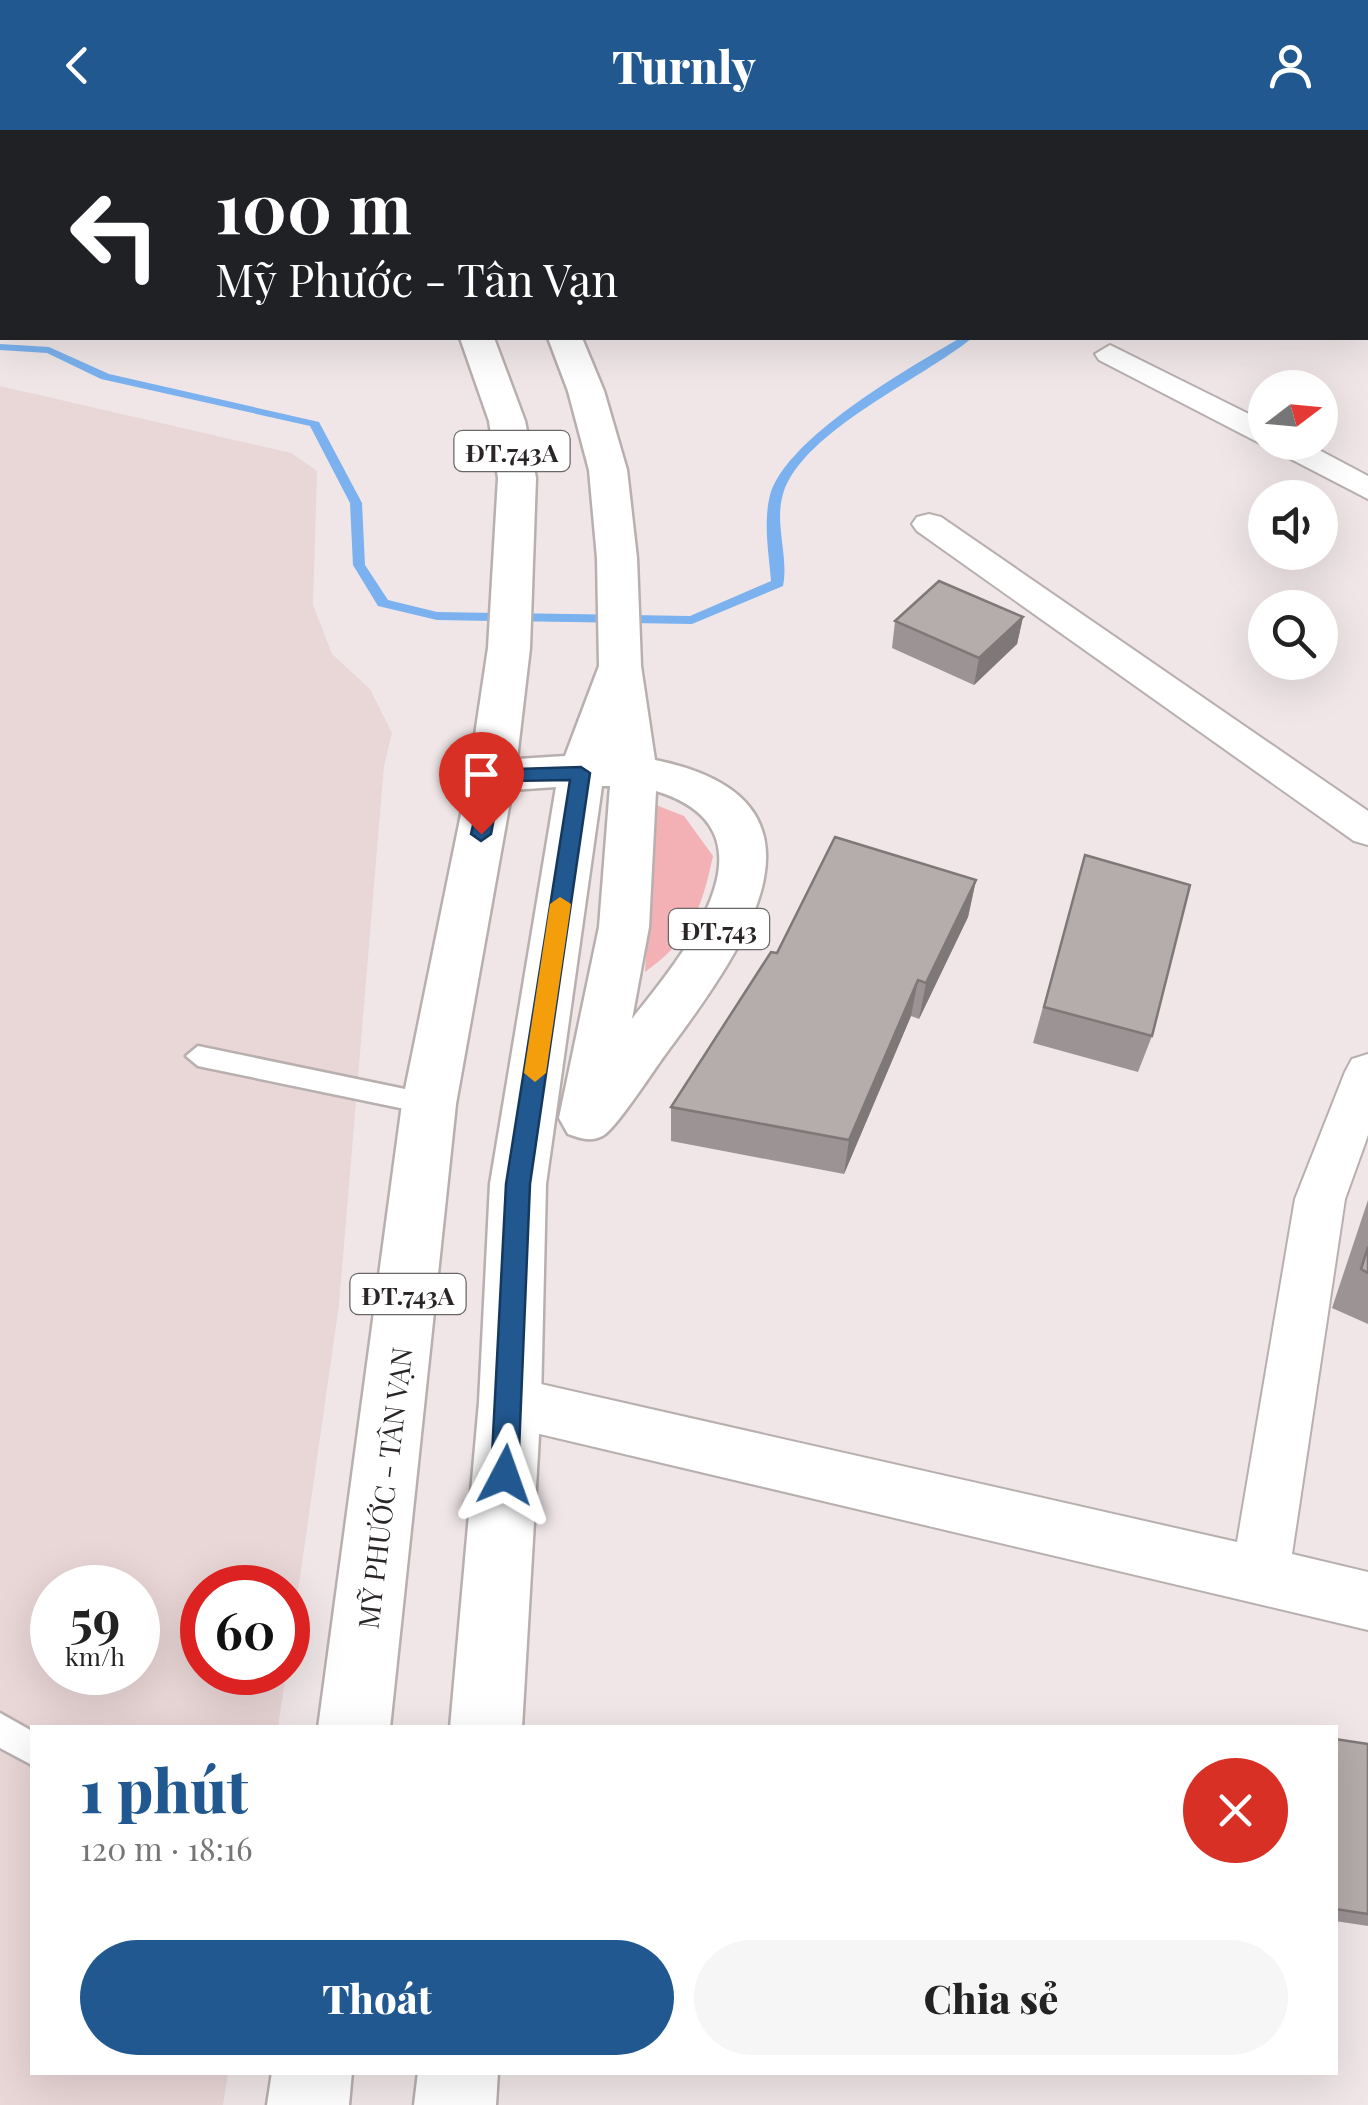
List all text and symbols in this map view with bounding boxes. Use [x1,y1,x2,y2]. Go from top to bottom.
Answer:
text: Turnly [612,35,756,95]
icon: back [50,38,105,93]
icon: person [1263,38,1318,93]
text: 100 m [215,158,412,252]
icon: left [50,170,180,300]
text: Mỹ Phước - Tân Vạn [215,248,618,308]
north arrow [1248,370,1338,460]
map controls [1248,370,1338,680]
road number: ĐT.743A [454,431,570,471]
button: sound [1248,480,1338,570]
button: search [1248,590,1338,680]
pin [439,732,524,835]
icon: arrive [454,747,509,802]
road number: ĐT.743 [669,909,769,949]
road number: ĐT.743A [350,1274,466,1314]
street label: MỸ PHƯỚC - TÂN VẠN [348,1345,420,1631]
position arrow [453,1423,557,1527]
speed limit sign: 60 [180,1565,310,1695]
text: 59 [70,1584,120,1651]
text: km/h [65,1639,125,1672]
text: 1 phút [80,1748,248,1828]
button: close [1183,1758,1288,1863]
text: 120 m · 18:16 [80,1826,253,1869]
button: Thoát [80,1940,674,2055]
button: Chia sẻ [694,1940,1288,2055]

